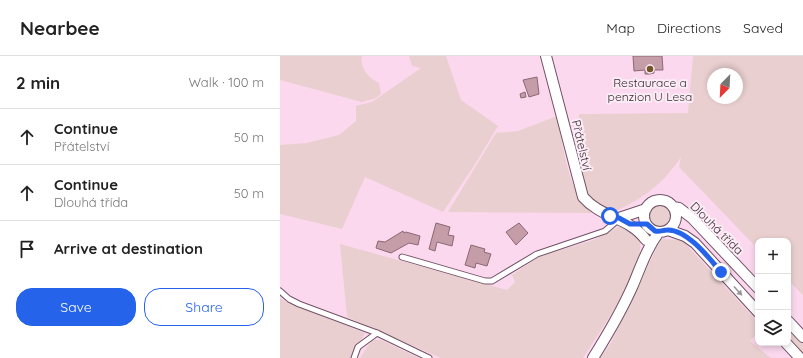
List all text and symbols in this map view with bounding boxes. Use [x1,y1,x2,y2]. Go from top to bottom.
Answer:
text: Nearbee [20,16,100,40]
text: Map [606,19,635,37]
text: Directions [657,19,721,37]
text: Saved [743,19,783,37]
marker: Restaurace a penzion U Lesa [645,64,655,74]
north arrow [707,68,743,104]
text: 2 min [16,72,60,93]
text: Walk · 100 m [188,74,264,90]
place label: Restaurace a penzion U Lesa [608,75,692,104]
street label: Přátelství [569,118,595,172]
text: Continue [54,119,118,138]
icon: ahead [16,126,38,148]
text: 50 m [234,129,264,145]
text: Přátelství [54,138,109,154]
text: Continue [54,175,118,194]
icon: ahead [16,182,38,204]
text: 50 m [234,185,264,201]
text: Dlouhá třída [54,194,128,210]
street label: Dlouhá třída [687,198,747,258]
route start [601,207,619,225]
icon: arrive [16,238,38,260]
map controls [755,238,791,346]
button: + [755,238,791,274]
text: Arrive at destination [54,239,203,258]
route end [712,263,730,281]
button: − [755,274,791,310]
one-way arrow [733,286,742,295]
button: Save [16,288,136,326]
button: Share [144,288,264,326]
button: layers [755,310,791,346]

